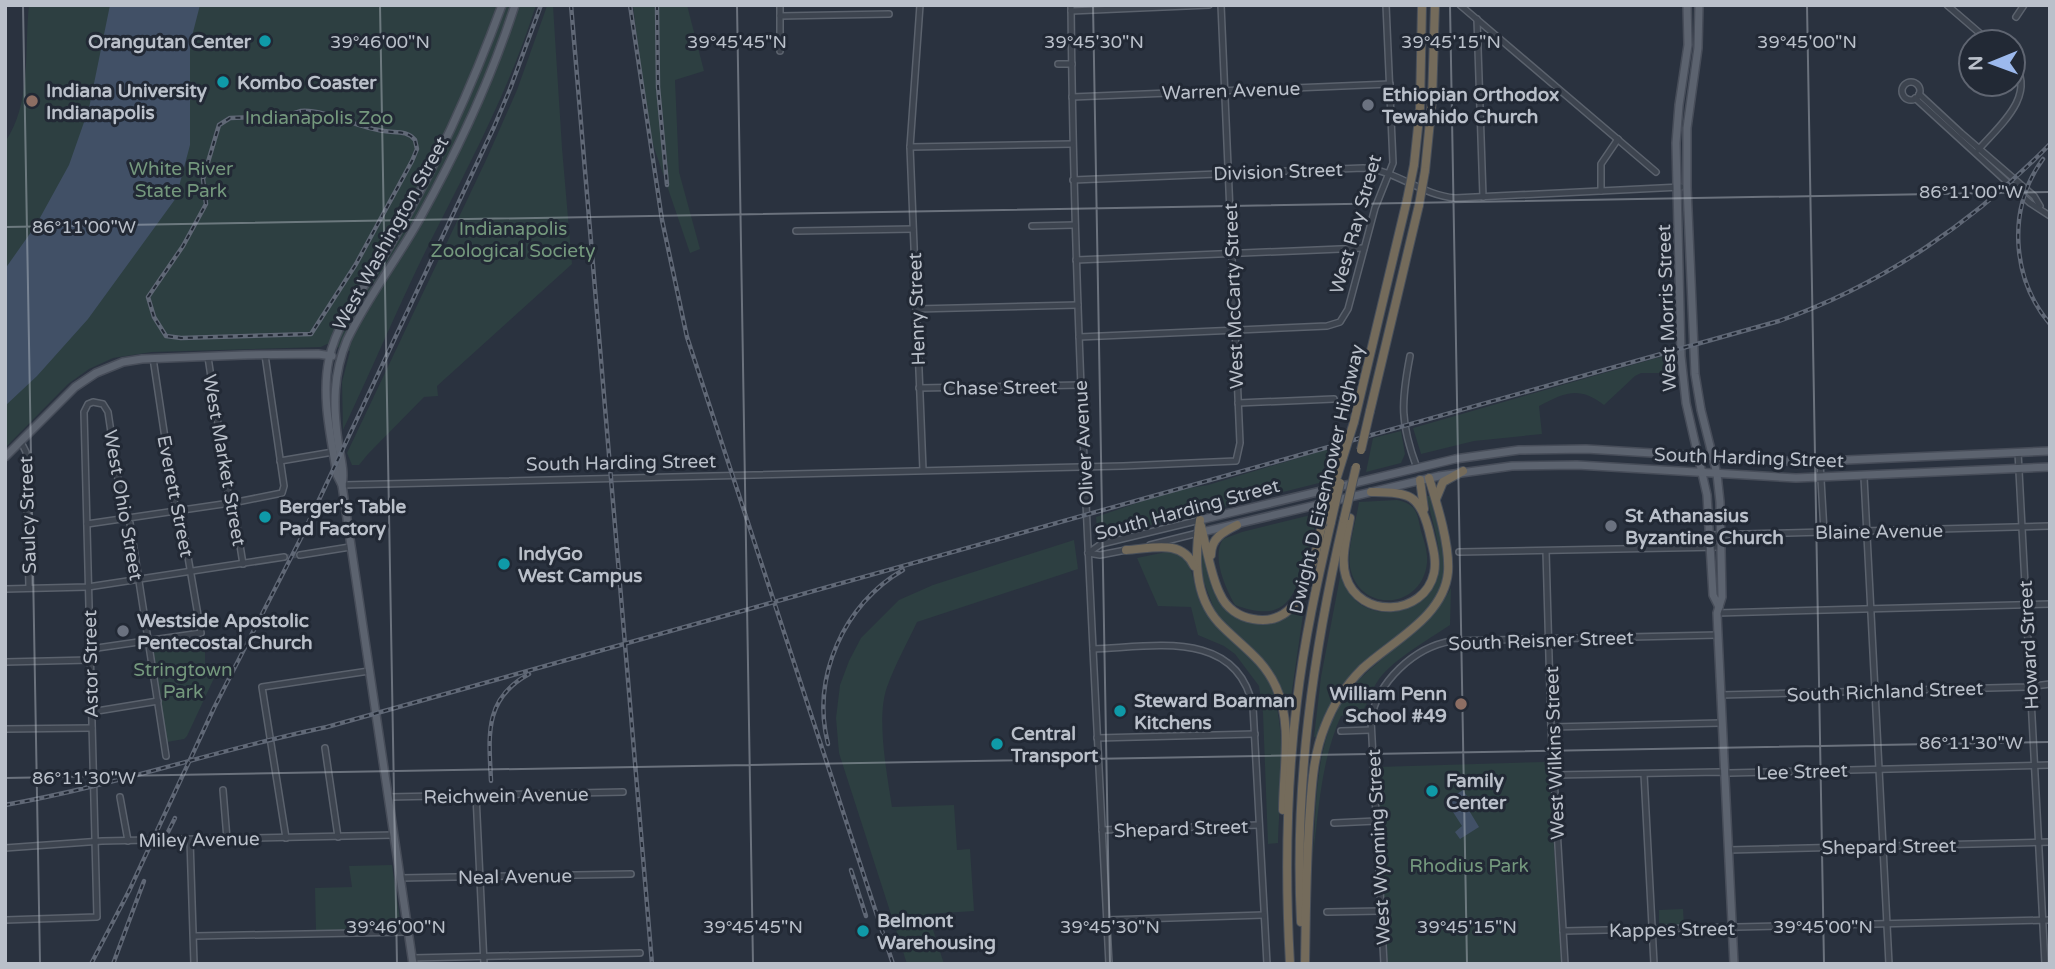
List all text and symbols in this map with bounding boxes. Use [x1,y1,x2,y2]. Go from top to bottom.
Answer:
north arrow [1957,28,2027,98]
place label: Orangutan Center [88,31,252,54]
text: 39°46'00"N [330,31,430,53]
text: 39°45'45"N [687,31,787,53]
text: 39°45'30"N [1044,31,1144,53]
text: 39°45'15"N [1401,31,1501,53]
text: 39°45'00"N [1757,31,1857,53]
marker: Orangutan Center [257,33,273,49]
text: N [1965,55,1987,71]
place label: Kombo Coaster [237,72,377,94]
marker: Kombo Coaster [215,74,231,90]
street label: Warren Avenue [1161,78,1301,104]
place label: Indiana University Indianapolis [46,80,208,125]
place label: Ethiopian Orthodox Tewahido Church [1381,84,1559,128]
marker: Indiana University Indianapolis [24,93,40,109]
marker: Ethiopian Orthodox Tewahido Church [1360,97,1376,113]
park label: Indianapolis Zoo [245,107,393,129]
street label: West Washington Street [328,133,453,334]
street label: West Ray Street [1326,152,1386,296]
park label: White River State Park [129,158,234,202]
street label: Division Street [1213,159,1343,185]
text: 86°11'00"W [1919,181,2023,203]
street label: West McCarty Street [1220,203,1248,389]
text: 86°11'00"W [32,216,136,238]
park label: Indianapolis Zoological Society [431,218,595,262]
street label: West Morris Street [1653,224,1681,392]
street label: Henry Street [904,252,930,366]
street label: Dwight D Eisenhower Highway [1285,342,1369,616]
street label: West Market Street [198,373,250,548]
street label: Chase Street [943,376,1057,400]
street label: Oliver Avenue [1070,380,1098,506]
street label: West Ohio Street [99,428,147,582]
street label: Everett Street [152,433,198,559]
street label: South Harding Street [1654,444,1844,472]
street label: South Harding Street [526,450,716,476]
street label: Saulcy Street [15,456,41,574]
street label: South Harding Street [1093,475,1282,545]
place label: Berger's Table Pad Factory [279,496,407,541]
place label: St Athanasius Byzantine Church [1625,505,1784,550]
marker: Berger's Table Pad Factory [257,509,273,525]
marker: St Athanasius Byzantine Church [1603,518,1619,534]
street label: Blaine Avenue [1815,520,1943,544]
place label: IndyGo West Campus [518,543,642,588]
marker: IndyGo West Campus [496,556,512,572]
street label: Howard Street [2015,580,2043,710]
street label: Astor Street [79,610,103,718]
place label: Westside Apostolic Pentecostal Church [137,610,313,654]
marker: Westside Apostolic Pentecostal Church [115,623,131,639]
street label: South Reisner Street [1448,627,1634,655]
park label: Stringtown Park [133,659,233,703]
street label: West Wilkins Street [1541,666,1569,840]
street label: South Richland Street [1786,678,1984,706]
place label: William Penn School #49 [1330,683,1447,727]
place label: Steward Boarman Kitchens [1134,690,1295,734]
marker: William Penn School #49 [1453,696,1469,712]
marker: Steward Boarman Kitchens [1112,703,1128,719]
place label: Central Transport [1010,723,1099,768]
text: 86°11'30"W [1919,732,2023,754]
marker: Central Transport [989,736,1005,752]
street label: West Wyoming Street [1363,749,1395,945]
street label: Lee Street [1756,759,1848,785]
text: 86°11'30"W [32,767,136,789]
place label: Family Center [1446,770,1507,814]
marker: Family Center [1424,783,1440,799]
street label: Reichwein Avenue [423,784,589,808]
street label: Shepard Street [1113,816,1249,842]
street label: Miley Avenue [138,828,260,852]
street label: Shepard Street [1821,835,1957,859]
park label: Rhodius Park [1409,855,1529,877]
street label: Neal Avenue [458,865,572,889]
place label: Belmont Warehousing [877,910,996,955]
text: 39°46'00"N [346,916,446,938]
text: 39°45'45"N [703,916,803,938]
text: 39°45'30"N [1060,916,1160,938]
text: 39°45'15"N [1417,916,1517,938]
text: 39°45'00"N [1773,916,1873,938]
street label: Kappes Street [1609,918,1735,942]
marker: Belmont Warehousing [855,923,871,939]

